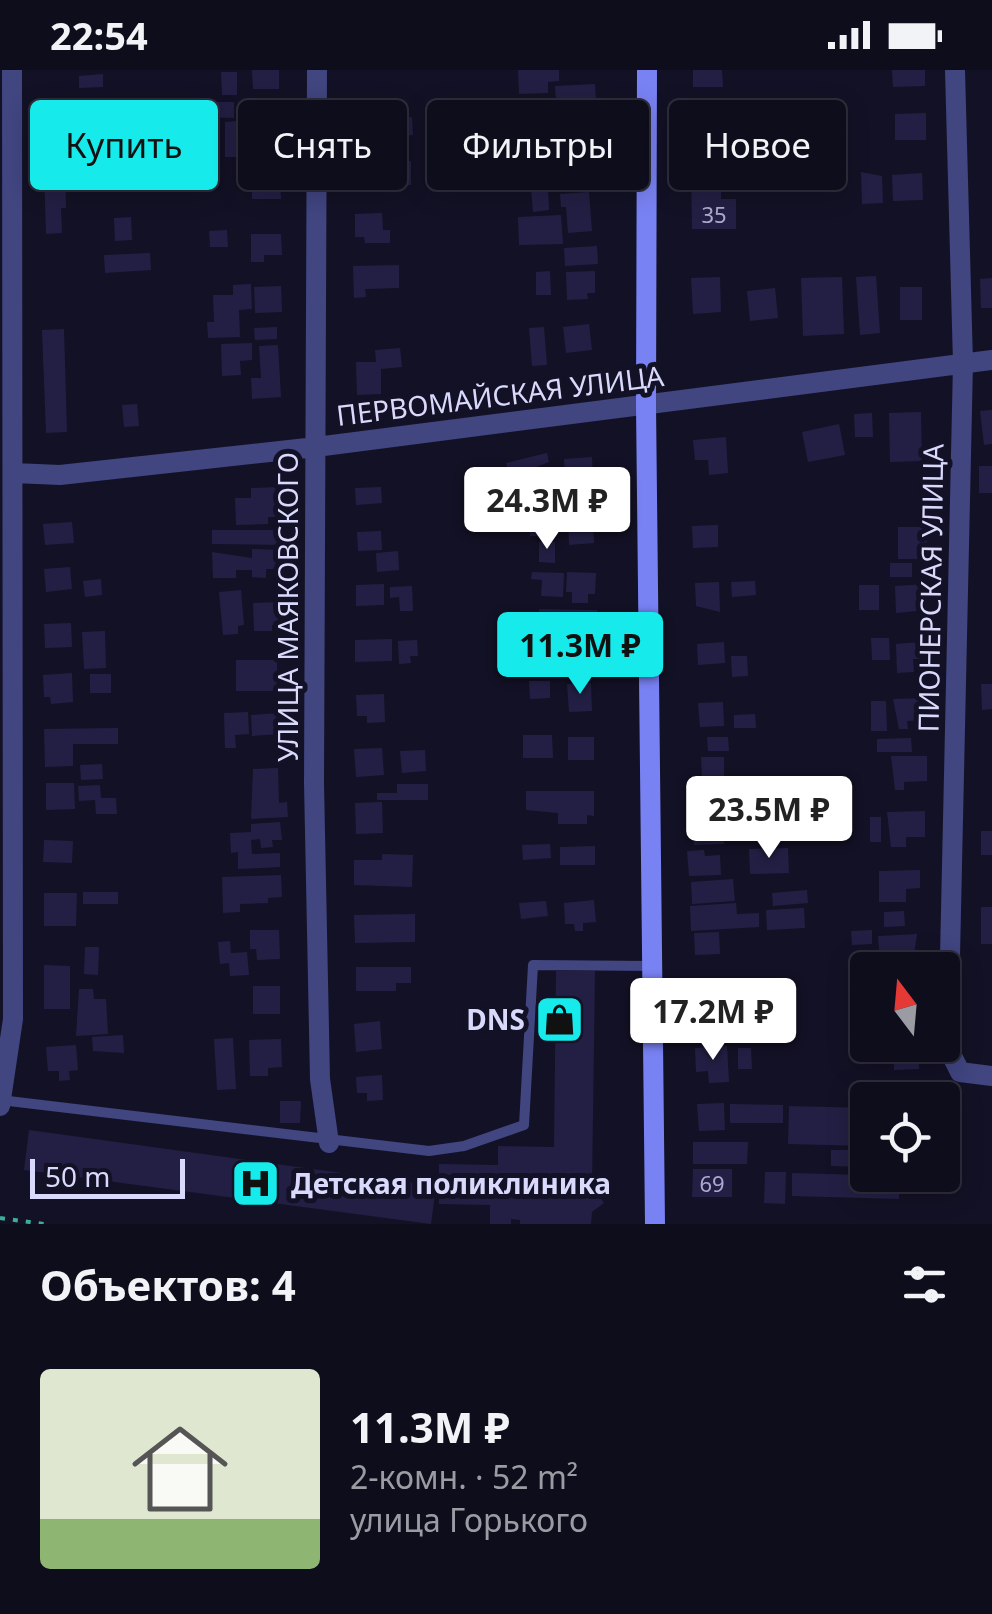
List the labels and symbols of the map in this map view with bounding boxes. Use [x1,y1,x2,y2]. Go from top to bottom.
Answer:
house number: 35 [701,199,727,229]
street label: ПЕРВОМАЙСКАЯ УЛИЦА [334,356,666,434]
street label: ПИОНЕРСКАЯ УЛИЦА [908,443,952,733]
street label: УЛИЦА МАЯКОВСКОГО [268,452,306,762]
pin: 24.3M ₽ [455,467,639,552]
pin: 11.3M ₽ [488,612,672,697]
pin: 23.5M ₽ [677,776,861,861]
north arrow [850,952,960,1062]
pin: 17.2M ₽ [621,978,805,1063]
shop icon: DNS [534,993,586,1045]
place label: DNS [466,1000,525,1038]
scale bar [30,1154,185,1198]
hospital icon: Детская поликлиника [230,1157,282,1209]
place label: Детская поликлиника [291,1164,611,1202]
house number: 69 [699,1168,725,1198]

